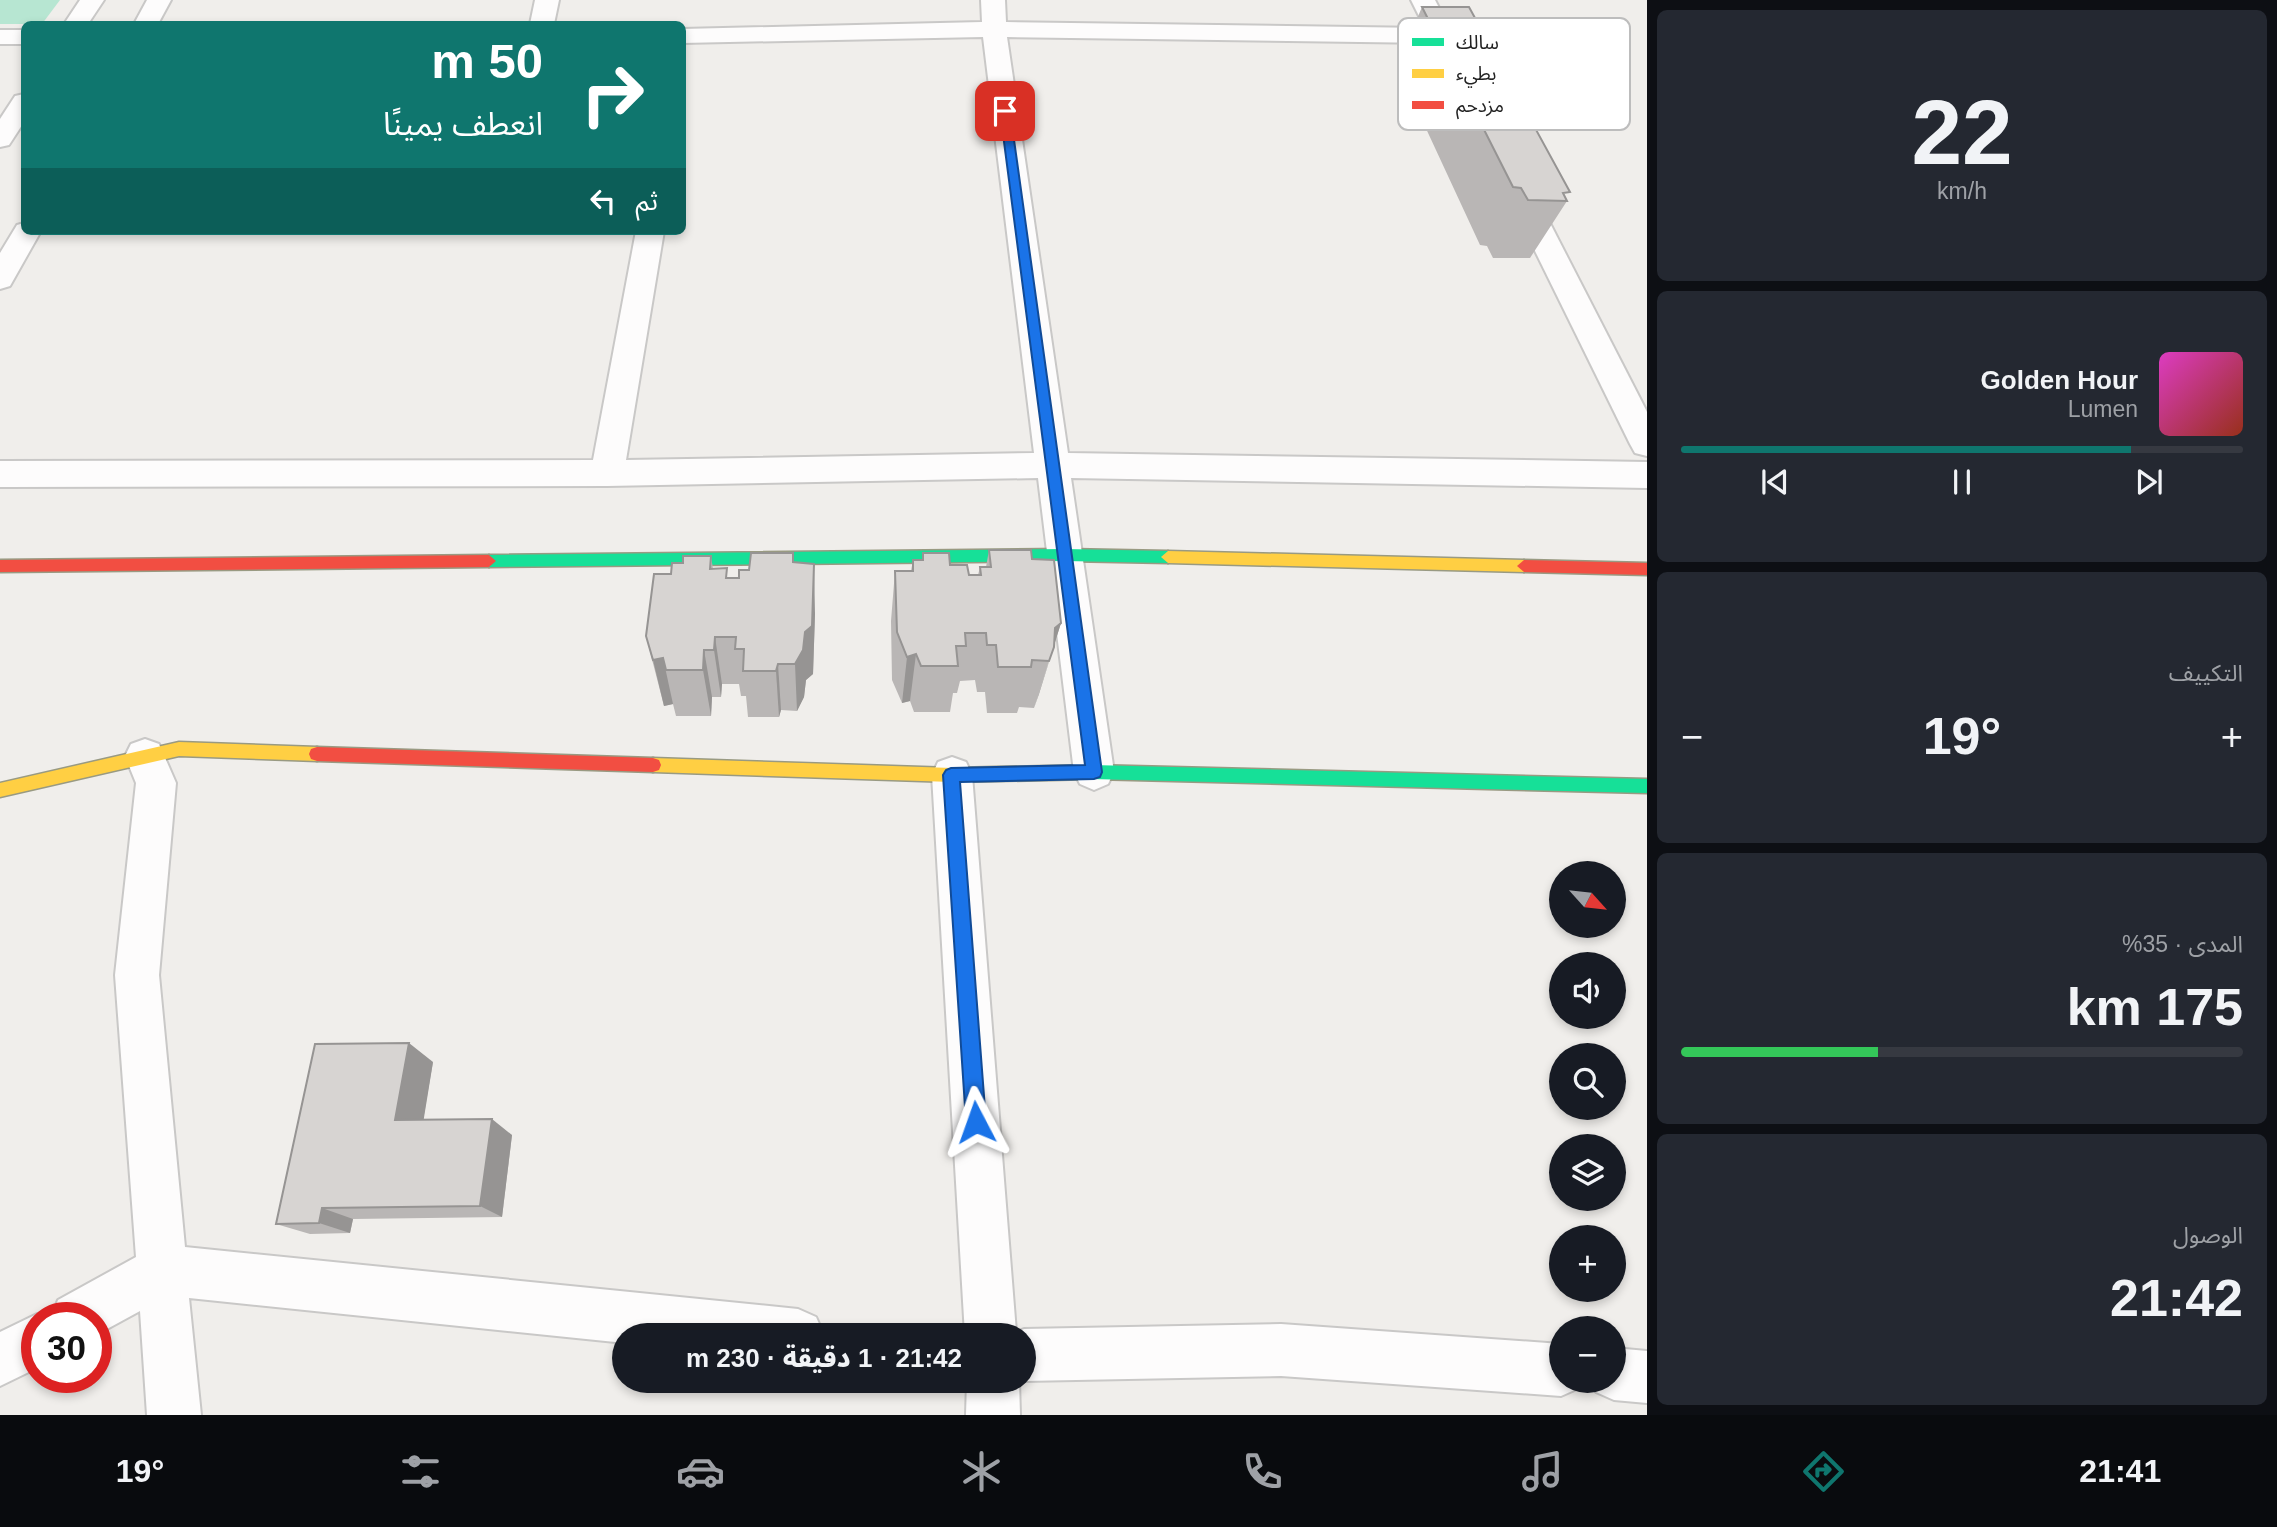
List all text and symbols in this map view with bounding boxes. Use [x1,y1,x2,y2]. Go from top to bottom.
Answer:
legend [1398,18,1630,130]
text: سالك [1456,32,1499,53]
text: 50 m [431,34,543,88]
icon: right [567,49,658,140]
text: بطيء [1456,63,1496,88]
pin [975,81,1035,141]
text: 22 [1911,82,2013,183]
icon: arrive [986,92,1024,130]
text: مزدحم [1456,95,1504,120]
text: انعطف يمينًا [383,106,543,142]
text: km/h [1937,178,1987,204]
icon: left [584,182,622,220]
text: ثم [636,186,658,216]
text: Golden Hour [1981,365,2138,395]
text: Lumen [2068,396,2138,422]
icon: previous [1756,463,1794,501]
icon: pause [1943,463,1981,501]
icon: next [2130,463,2168,501]
text: التكييف [2169,660,2243,686]
text: 19° [1923,707,2001,765]
text: − [1681,716,1703,758]
text: + [2221,716,2243,758]
north arrow [1549,861,1626,938]
map controls [1549,861,1626,1393]
text: المدى · 35% [2122,931,2243,957]
button: sound [1549,952,1626,1029]
text: 175 km [2067,978,2243,1036]
button: search [1549,1043,1626,1120]
position arrow [939,1085,1013,1159]
button: layers [1549,1134,1626,1211]
text: الوصول [2173,1222,2243,1248]
button: + [1549,1225,1626,1302]
text: 21:42 [2110,1269,2243,1327]
speed limit sign: 30 [21,1302,112,1393]
button: − [1549,1316,1626,1393]
text: 21:42 · 1 دقيقة · 230 m [686,1343,962,1373]
icon: filters [396,1447,445,1496]
icon: car [676,1447,725,1496]
icon: climate [957,1447,1006,1496]
icon: phone [1238,1447,1287,1496]
icon: music [1518,1447,1567,1496]
icon: directions [1799,1447,1848,1496]
text: 19° [116,1453,164,1489]
text: 21:41 [2079,1453,2161,1489]

